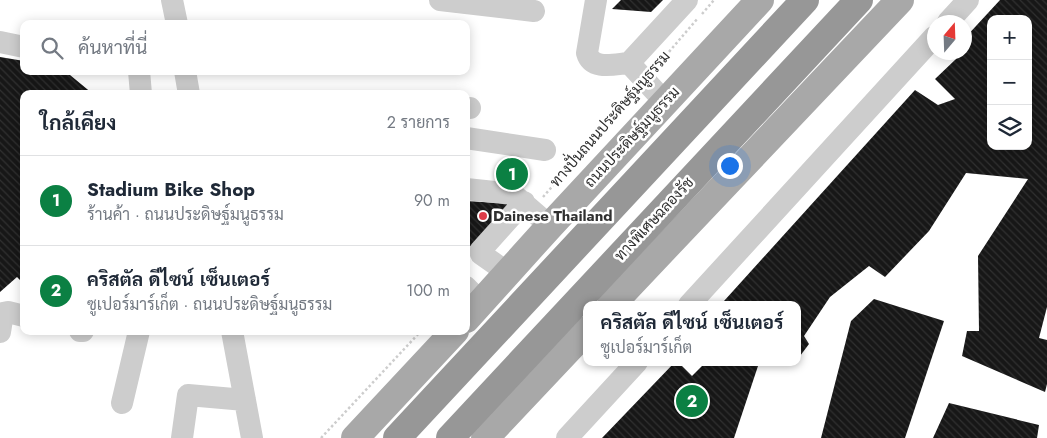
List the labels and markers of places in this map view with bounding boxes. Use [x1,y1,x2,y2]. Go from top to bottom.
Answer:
pin: 1 [496,155,528,193]
place label: Dainese Thailand [493,205,613,227]
marker: Dainese Thailand [477,210,489,222]
pin: 2 [676,382,708,420]

